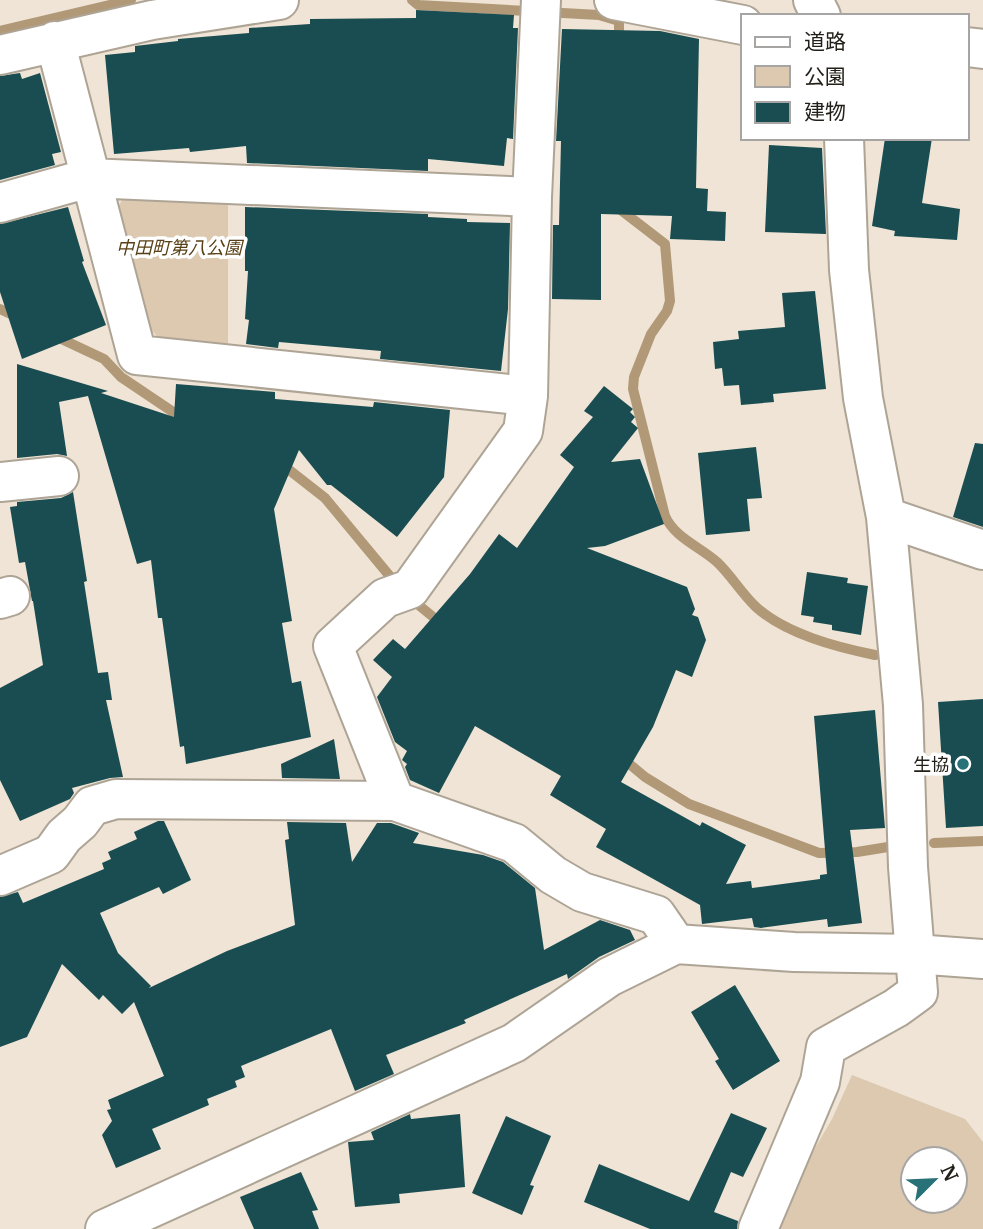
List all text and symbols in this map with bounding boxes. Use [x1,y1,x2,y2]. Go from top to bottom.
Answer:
legend [741,14,969,140]
text: 道路 [804,28,846,55]
text: 公園 [804,63,846,90]
text: 建物 [804,98,846,125]
park label: 中田町第八公園 [116,236,245,259]
place label: 生協 [913,753,949,776]
marker: 生協 [955,756,971,772]
north arrow [899,1145,969,1215]
text: N [936,1161,964,1185]

